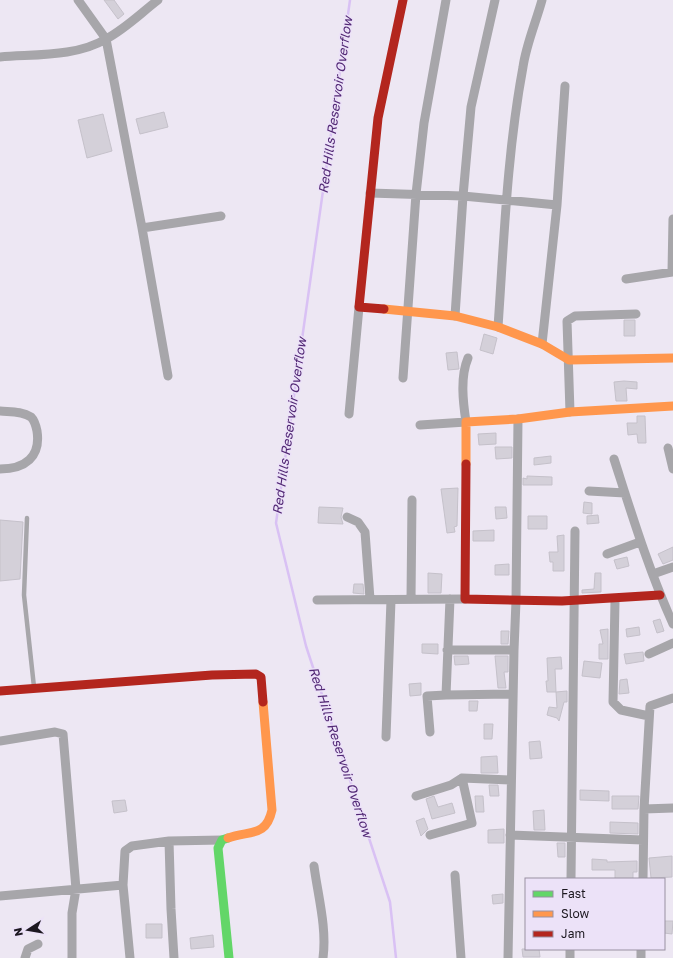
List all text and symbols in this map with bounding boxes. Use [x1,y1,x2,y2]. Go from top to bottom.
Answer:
water label: Red Hills Reservoir Overflow [315,14,356,195]
water label: Red Hills Reservoir Overflow [269,335,310,516]
water label: Red Hills Reservoir Overflow [306,665,377,841]
legend [525,878,665,950]
text: Fast [561,886,586,901]
text: Slow [561,906,589,921]
north arrow [8,910,48,950]
text: Jam [561,926,585,941]
text: N [11,927,25,938]

